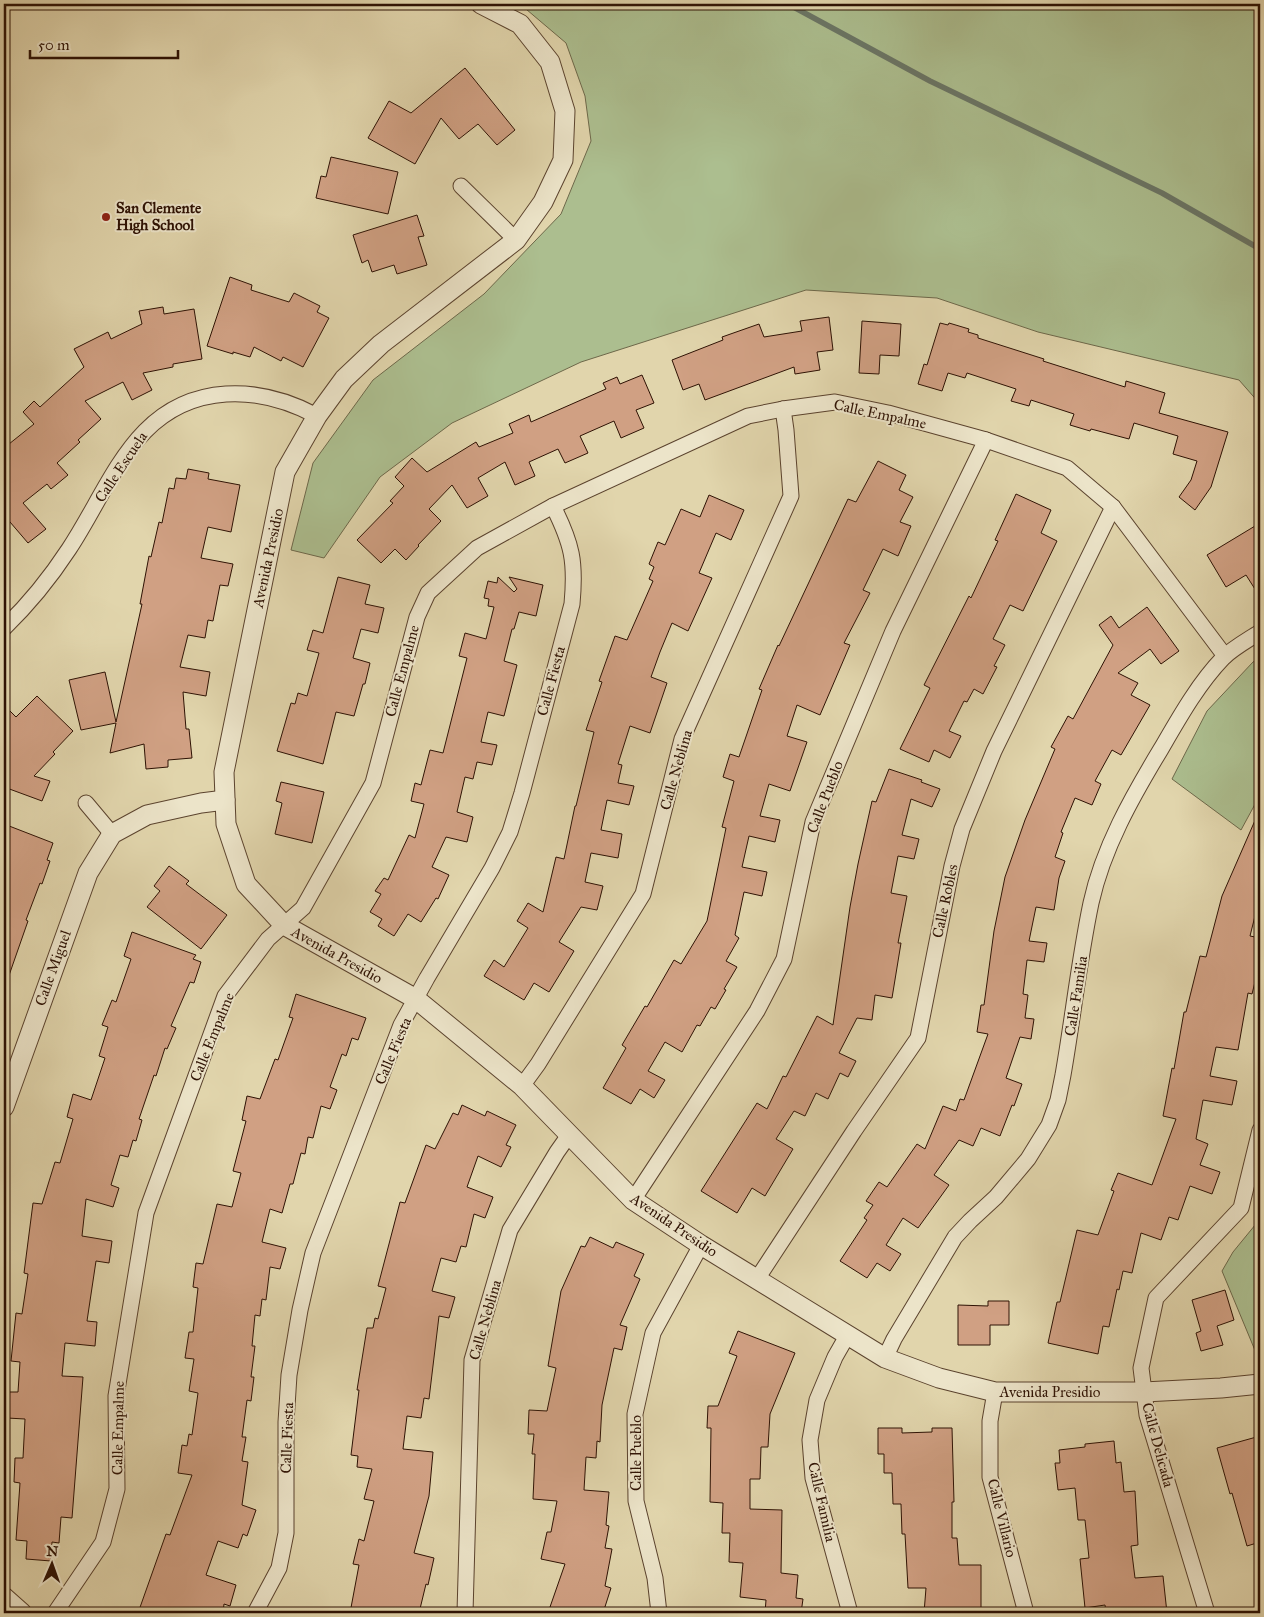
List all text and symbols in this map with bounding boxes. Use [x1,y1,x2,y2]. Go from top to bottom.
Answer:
scale bar [30,28,178,60]
text: 50 m [38,36,70,54]
place label: San Clemente High School [116,199,202,235]
marker: San Clemente High School [100,211,112,223]
street label: Calle Empalme [832,395,928,433]
street label: Calle Escuela [91,428,152,506]
street label: Avenida Presidio [248,506,287,610]
street label: Calle Empalme [381,623,423,719]
street label: Calle Fiesta [533,644,569,718]
street label: Calle Neblina [656,727,696,812]
street label: Calle Pueblo [803,758,847,836]
street label: Calle Robles [928,862,962,940]
street label: Avenida Presidio [288,922,386,988]
street label: Calle Miguel [31,927,75,1008]
street label: Calle Familia [1061,954,1091,1037]
street label: Calle Empalme [186,990,238,1084]
street label: Calle Fiesta [371,1014,415,1087]
street label: Avenida Presidio [626,1189,721,1261]
street label: Calle Neblina [465,1277,505,1362]
street label: Calle Empalme [108,1381,128,1475]
street label: Avenida Presidio [998,1383,1101,1401]
street label: Calle Fiesta [277,1401,297,1474]
street label: Calle Delicada [1138,1401,1178,1490]
street label: Calle Pueblo [627,1415,645,1491]
street label: Calle Familia [804,1460,840,1544]
street label: Calle Villario [984,1477,1021,1560]
north arrow [28,1540,78,1590]
text: N [46,1543,59,1560]

